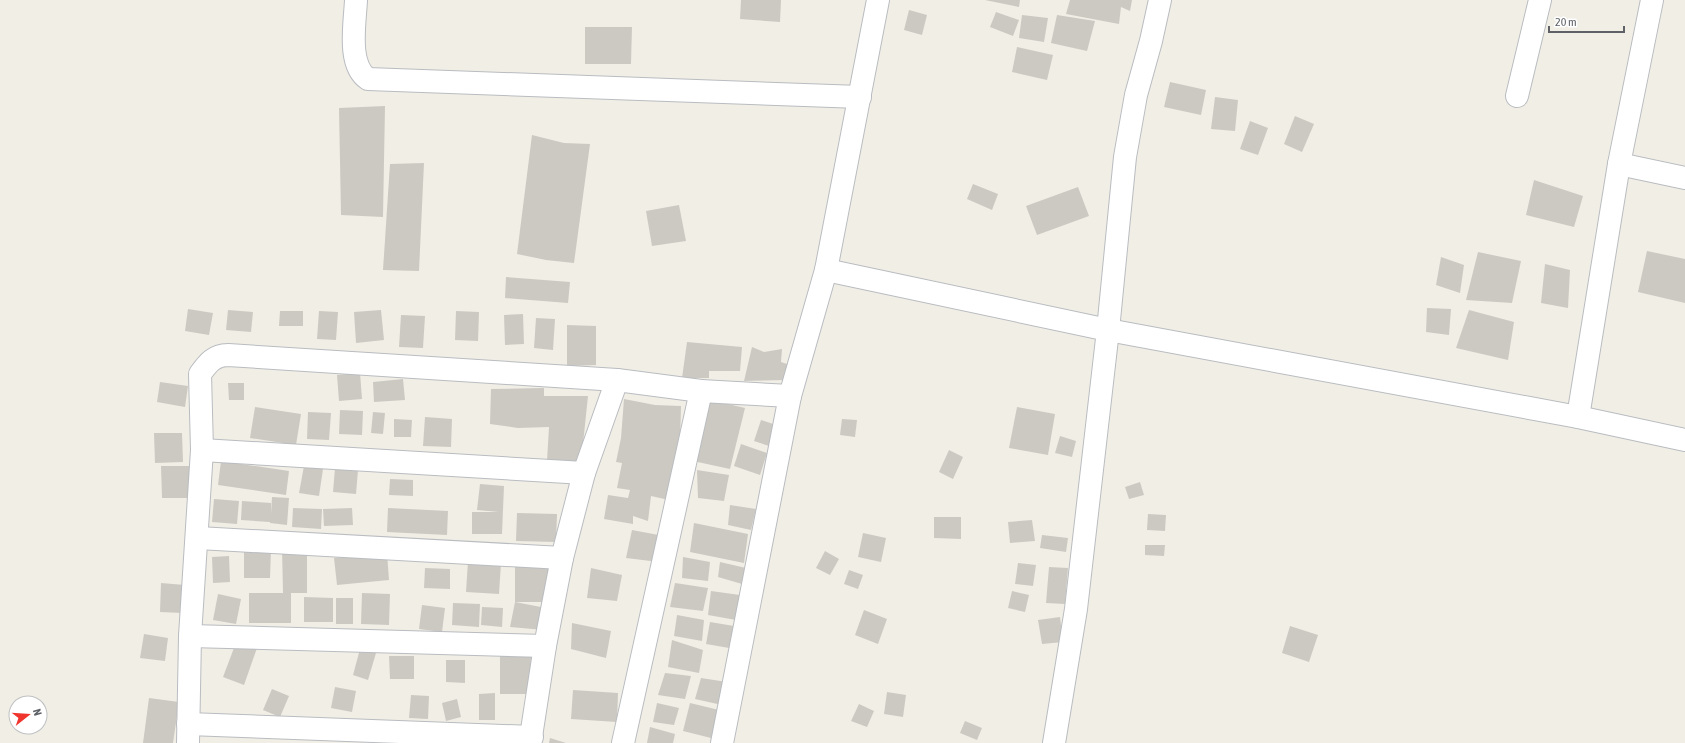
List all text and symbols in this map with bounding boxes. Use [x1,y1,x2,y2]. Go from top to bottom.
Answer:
scale bar [1549,8,1624,34]
text: 20 m [1555,15,1577,29]
north arrow [8,695,48,735]
text: N [31,707,44,717]

